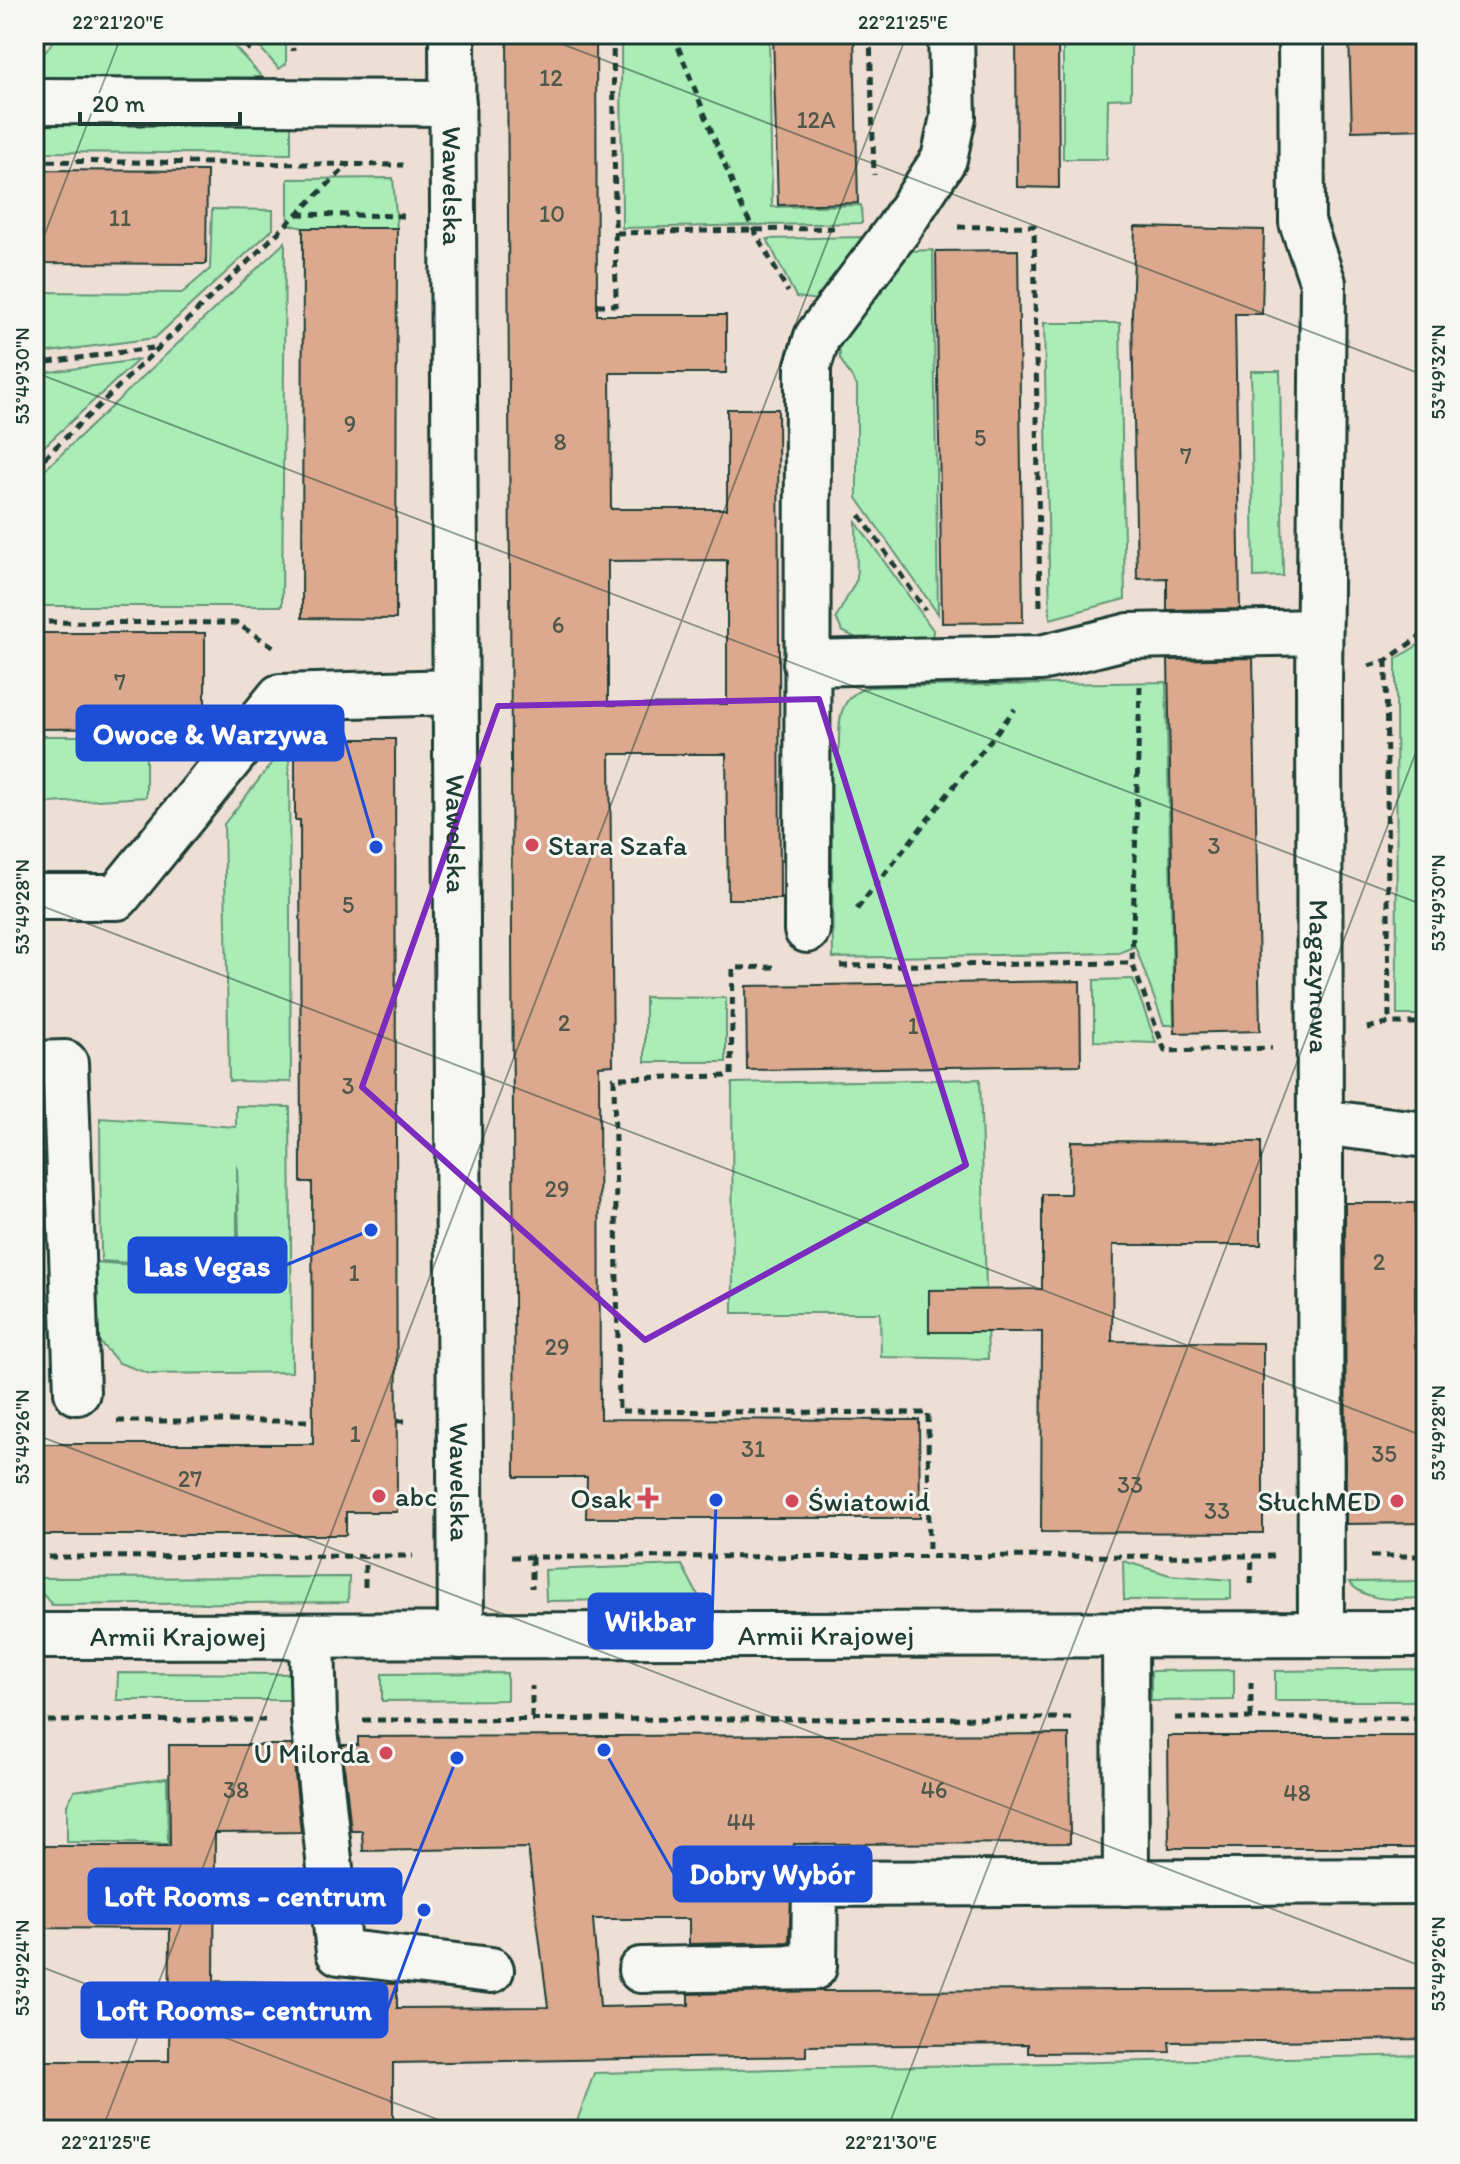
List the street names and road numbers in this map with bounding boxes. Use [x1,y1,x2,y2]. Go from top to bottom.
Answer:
street label: Wawelska [436,126,470,246]
street label: Wawelska [439,774,474,894]
street label: Magazynowa [1302,899,1337,1054]
street label: Wawelska [443,1422,477,1542]
street label: Armii Krajowej [738,1618,914,1652]
street label: Armii Krajowej [90,1619,266,1653]

